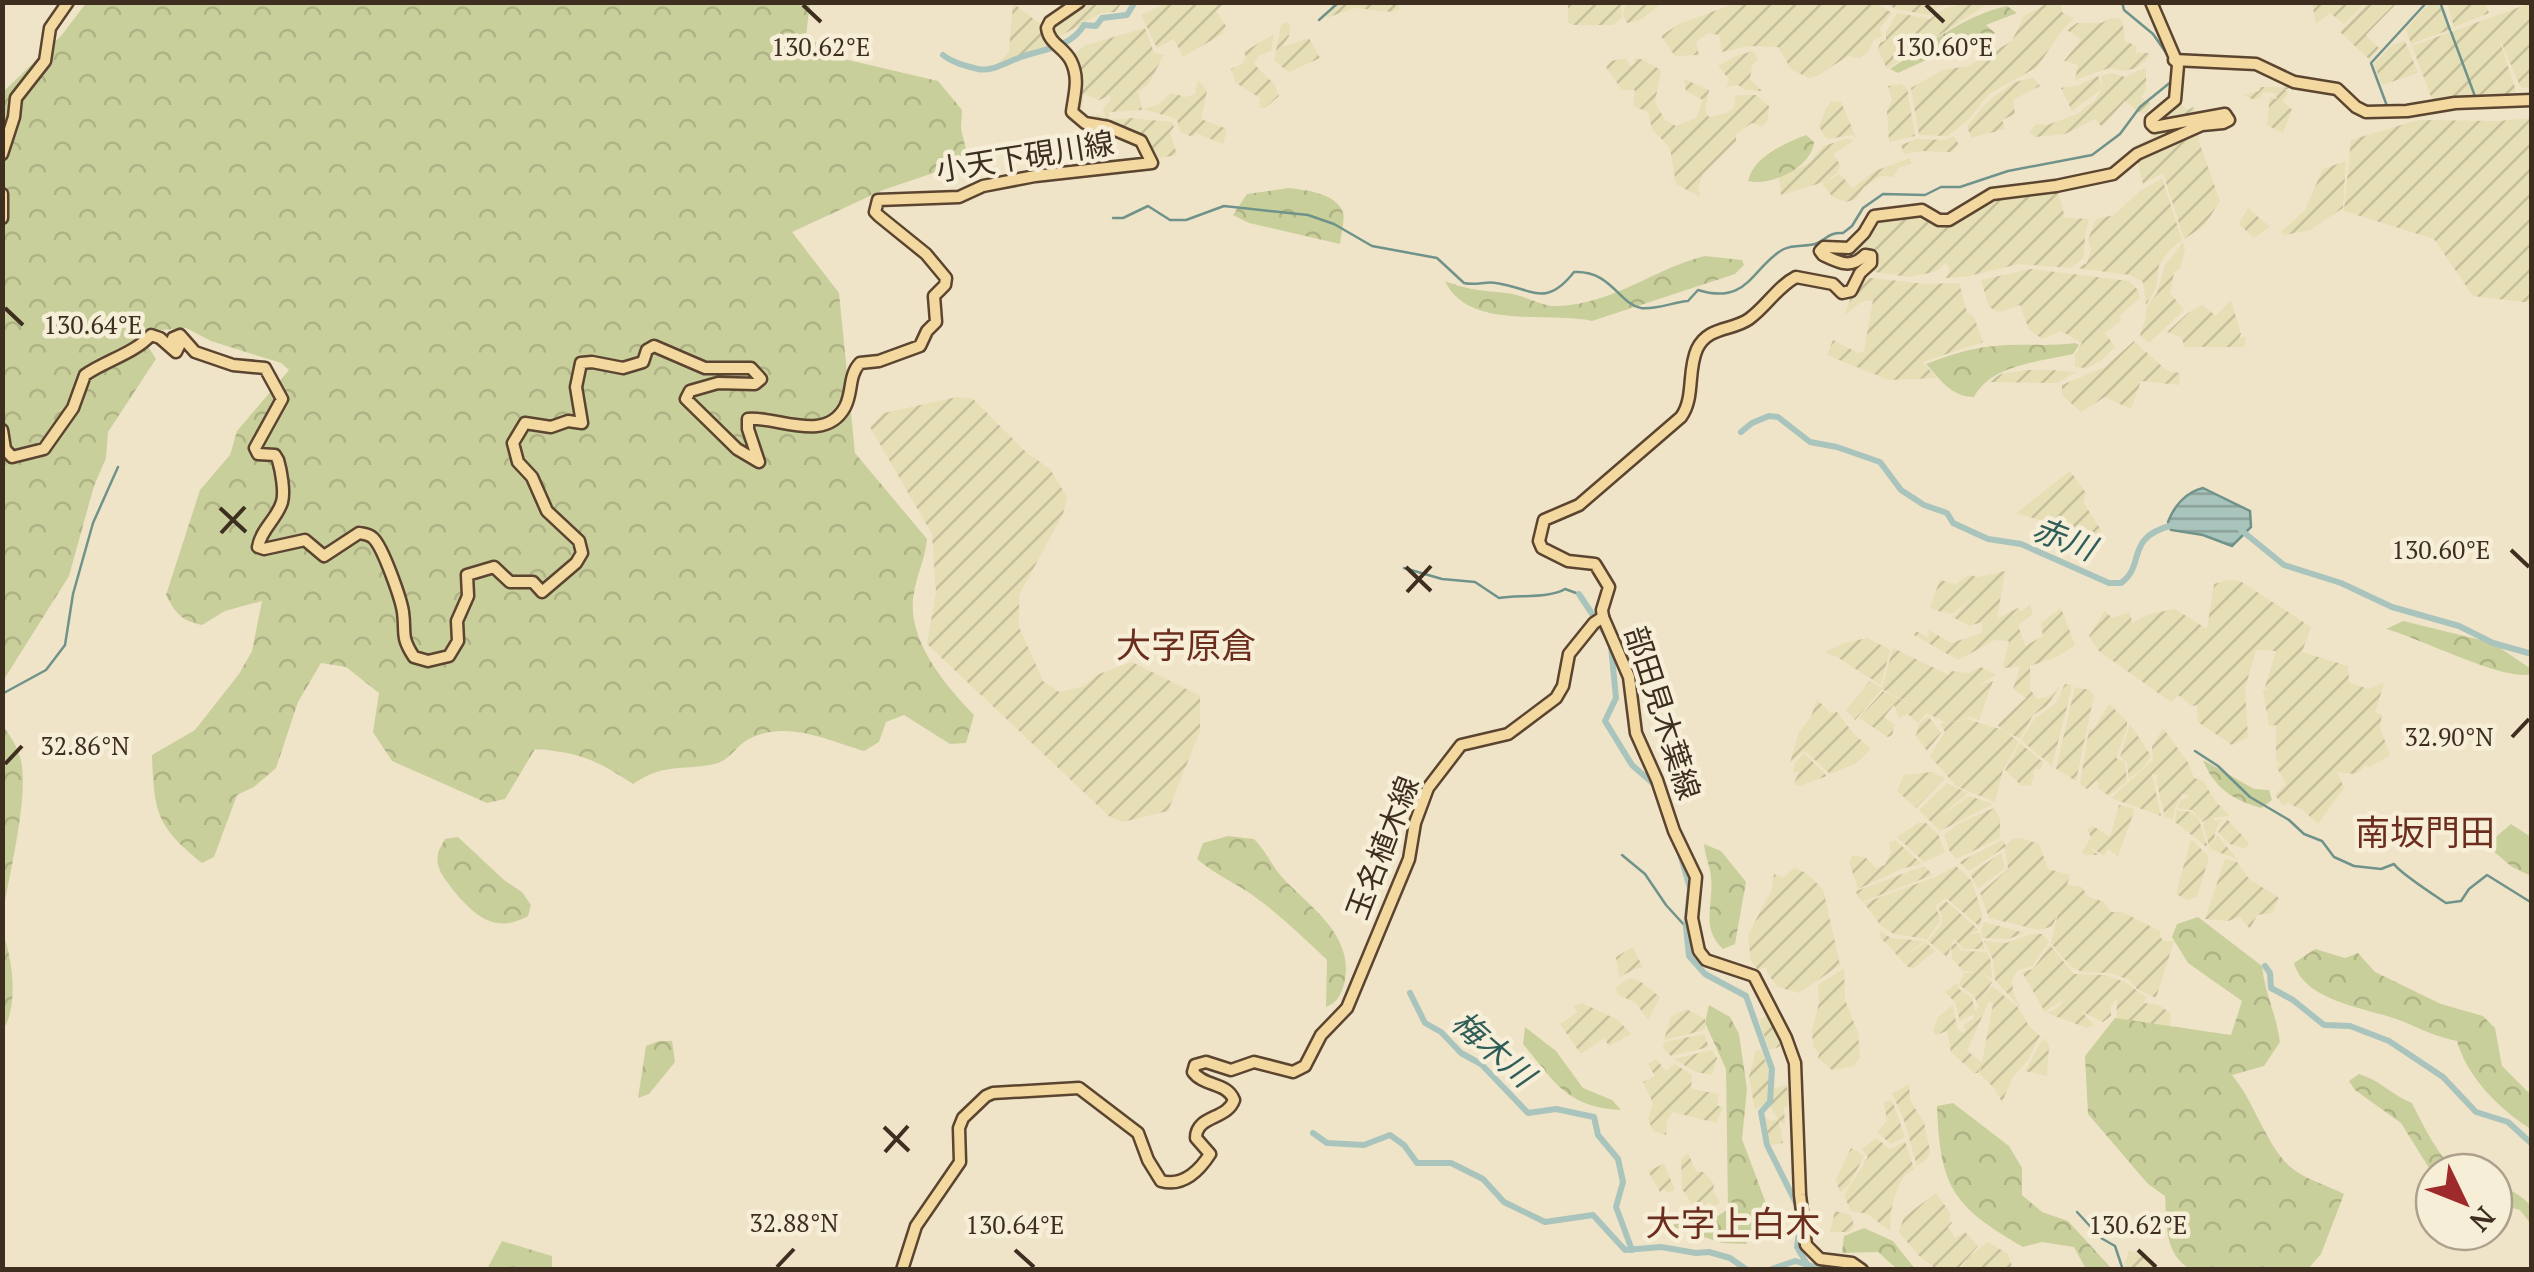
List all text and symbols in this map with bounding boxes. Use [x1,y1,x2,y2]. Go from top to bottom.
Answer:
text: 130.62°E [772,30,870,63]
text: 130.60°E [1895,30,1993,63]
street label: 小天下硯川線 [933,122,1117,190]
text: 130.64°E [44,308,142,341]
water label: 赤川 [2027,507,2105,570]
text: 130.60°E [2392,533,2490,566]
street label: 部田見木葉線 [1616,621,1710,804]
district label: 大字原倉 [1116,622,1256,668]
text: 32.90°N [2404,720,2494,753]
text: 32.86°N [40,729,130,762]
street label: 玉名植木線 [1337,770,1428,925]
district label: 南坂門田 [2355,809,2495,855]
water label: 梅木川 [1444,1001,1546,1098]
north arrow [2414,1152,2514,1252]
text: N [2462,1199,2503,1240]
district label: 大字上白木 [1645,1200,1821,1246]
text: 32.88°N [749,1206,839,1239]
text: 130.64°E [966,1208,1064,1241]
text: 130.62°E [2089,1208,2187,1241]

